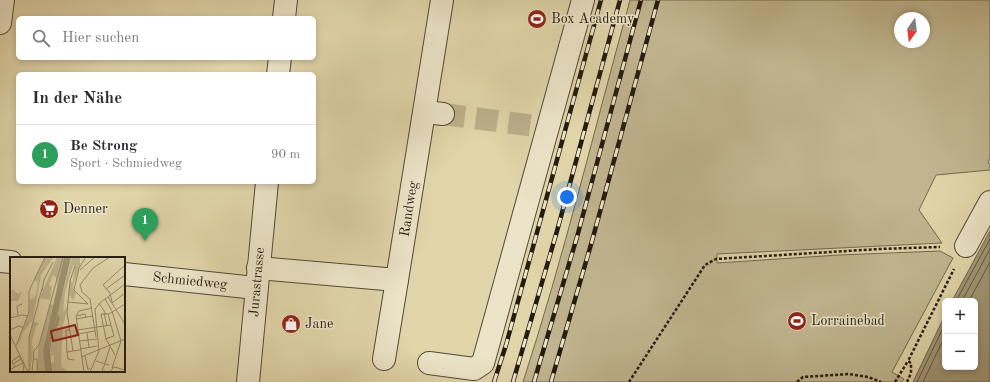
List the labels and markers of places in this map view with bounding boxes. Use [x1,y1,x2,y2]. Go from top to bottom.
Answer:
sports icon: Box Academy [526,8,548,30]
place label: Box Academy [551,12,635,26]
supermarket icon: Denner [38,198,60,220]
place label: Denner [63,202,108,216]
pin: 1 [132,208,158,241]
sports icon: Lorrainebad [786,310,808,332]
shop icon: Jane [280,313,302,335]
place label: Lorrainebad [811,314,885,328]
place label: Jane [305,317,333,331]

